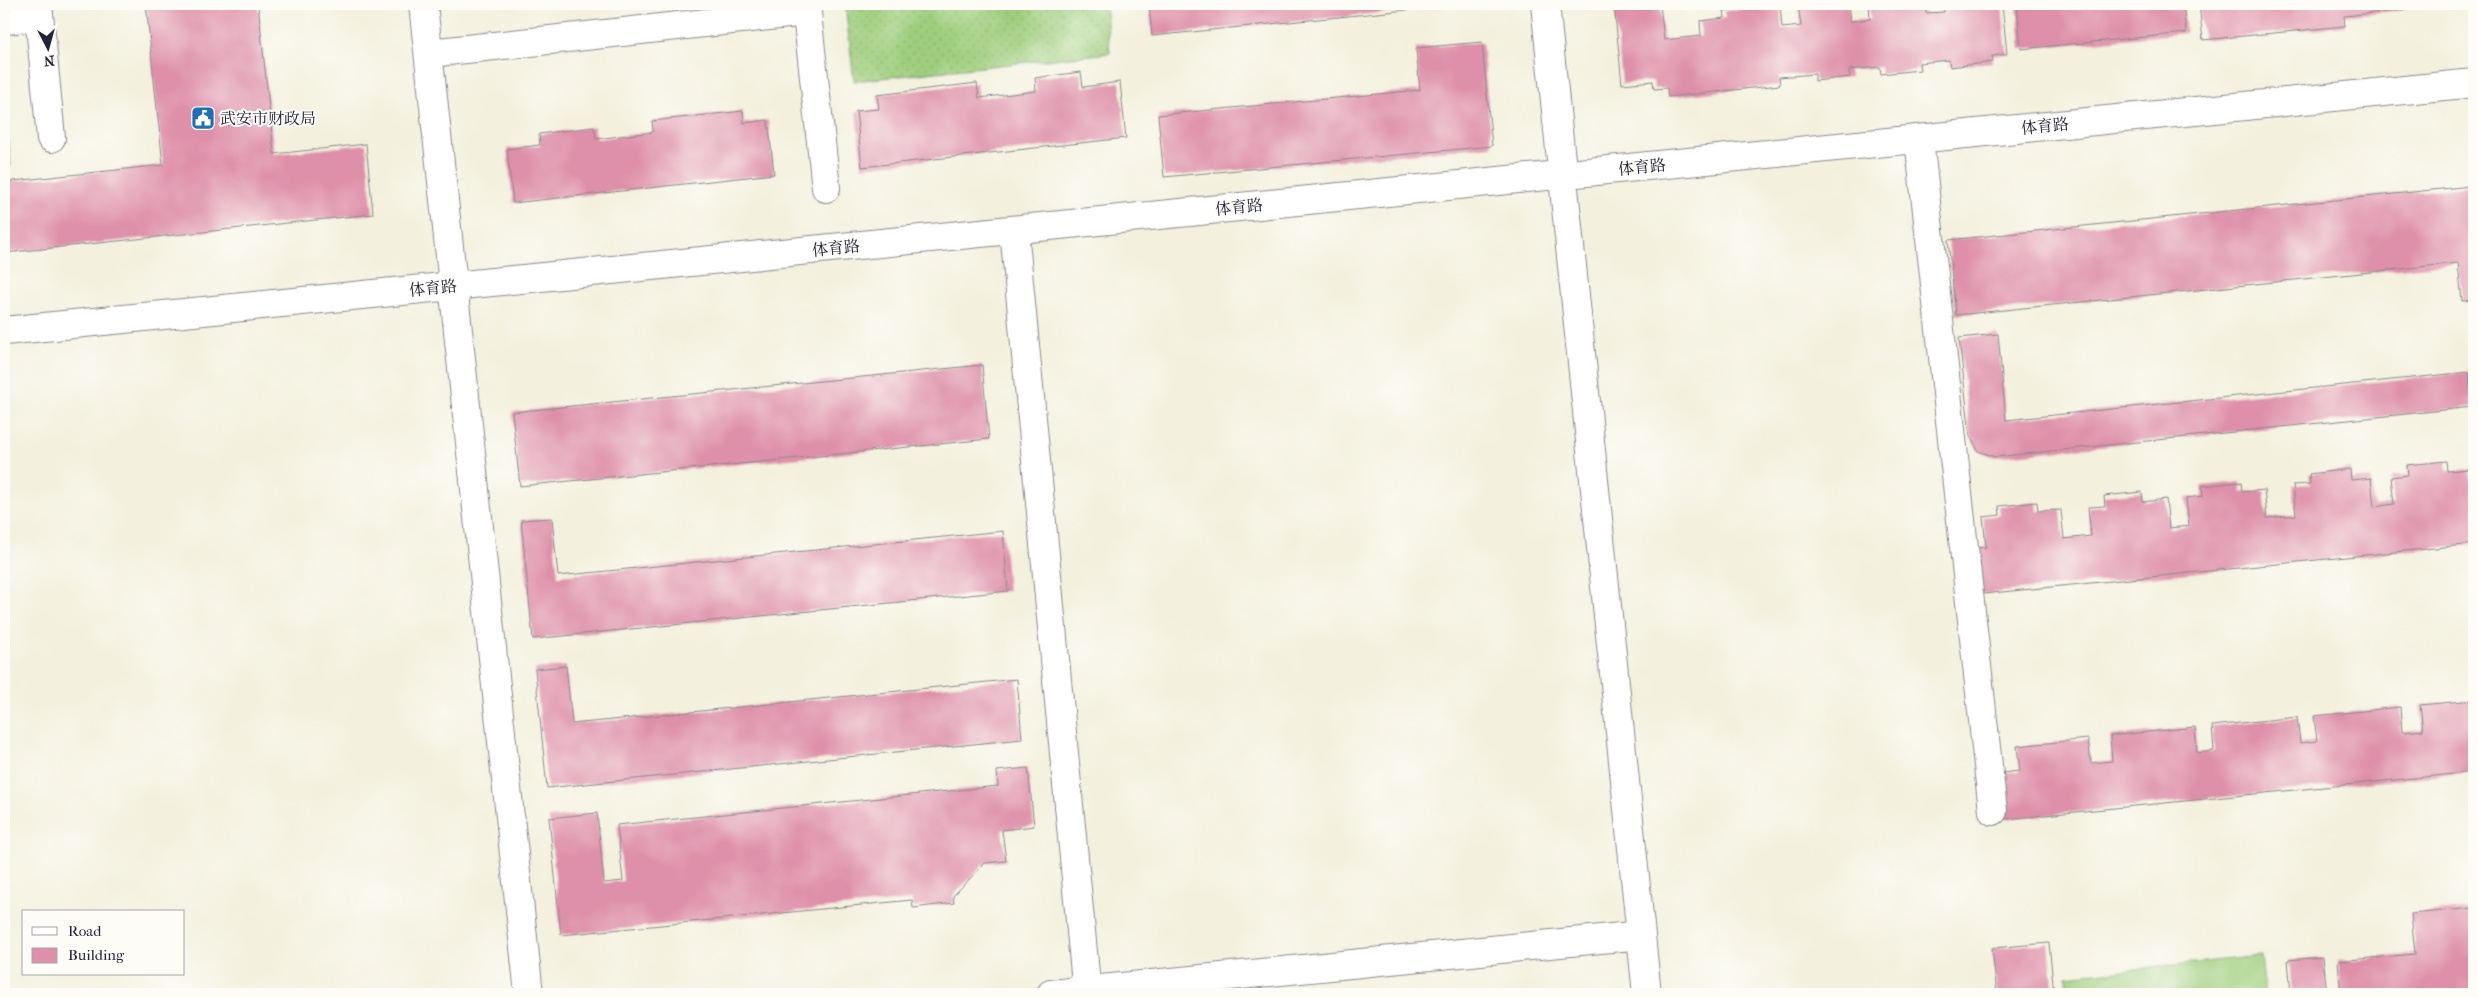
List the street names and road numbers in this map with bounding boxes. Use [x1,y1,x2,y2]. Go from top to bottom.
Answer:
street label: 体育路 [2020,114,2070,138]
street label: 体育路 [1617,155,1667,179]
street label: 体育路 [1214,195,1264,219]
street label: 体育路 [811,236,861,260]
street label: 体育路 [408,276,458,300]

